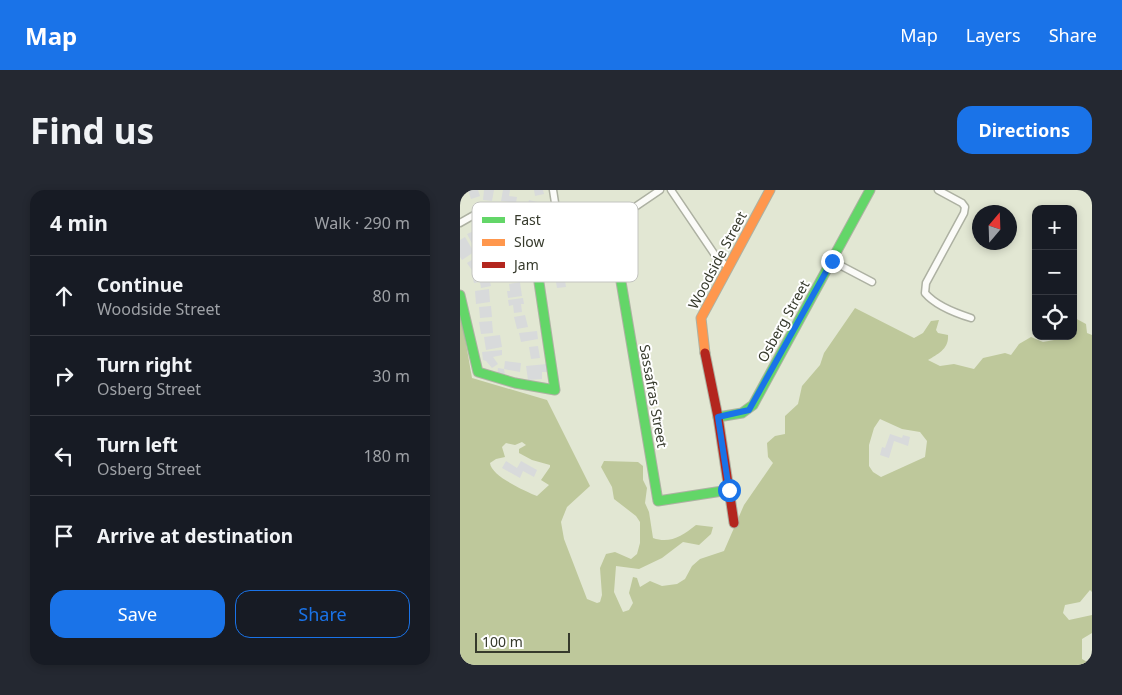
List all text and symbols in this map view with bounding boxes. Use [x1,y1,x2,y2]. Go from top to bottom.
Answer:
text: Map [25,19,77,52]
text: Map [900,23,938,47]
text: Layers [966,23,1021,47]
text: Share [1049,23,1097,47]
button: Directions [957,106,1092,154]
text: Find us [30,107,154,154]
legend [472,202,638,282]
north arrow [972,205,1017,250]
map controls [1032,205,1077,340]
button: + [1032,205,1077,250]
street label: Woodside Street [683,208,751,312]
text: 4 min [50,209,108,237]
text: Fast [514,210,541,229]
text: Walk · 290 m [315,212,410,234]
text: Slow [514,232,545,251]
route end [821,250,844,273]
button: − [1032,250,1077,295]
text: Jam [512,255,539,274]
text: Continue [97,272,183,298]
street label: Osberg Street [753,277,813,365]
icon: ahead [50,282,78,310]
text: 80 m [373,285,410,307]
button: locate [1032,295,1077,340]
text: Woodside Street [97,298,220,320]
street label: Sassafras Street [636,343,672,449]
text: Turn right [97,352,192,378]
icon: right [50,362,78,390]
text: 30 m [373,365,410,387]
text: Osberg Street [97,378,201,400]
text: Turn left [97,432,178,458]
icon: left [50,442,78,470]
text: 180 m [363,445,410,467]
text: Osberg Street [97,458,201,480]
route start [718,479,741,502]
icon: arrive [50,522,78,550]
text: Arrive at destination [97,523,293,549]
button: Save [50,590,225,638]
button: Share [235,590,410,638]
scale bar [475,630,570,653]
text: 100 m [482,632,523,651]

